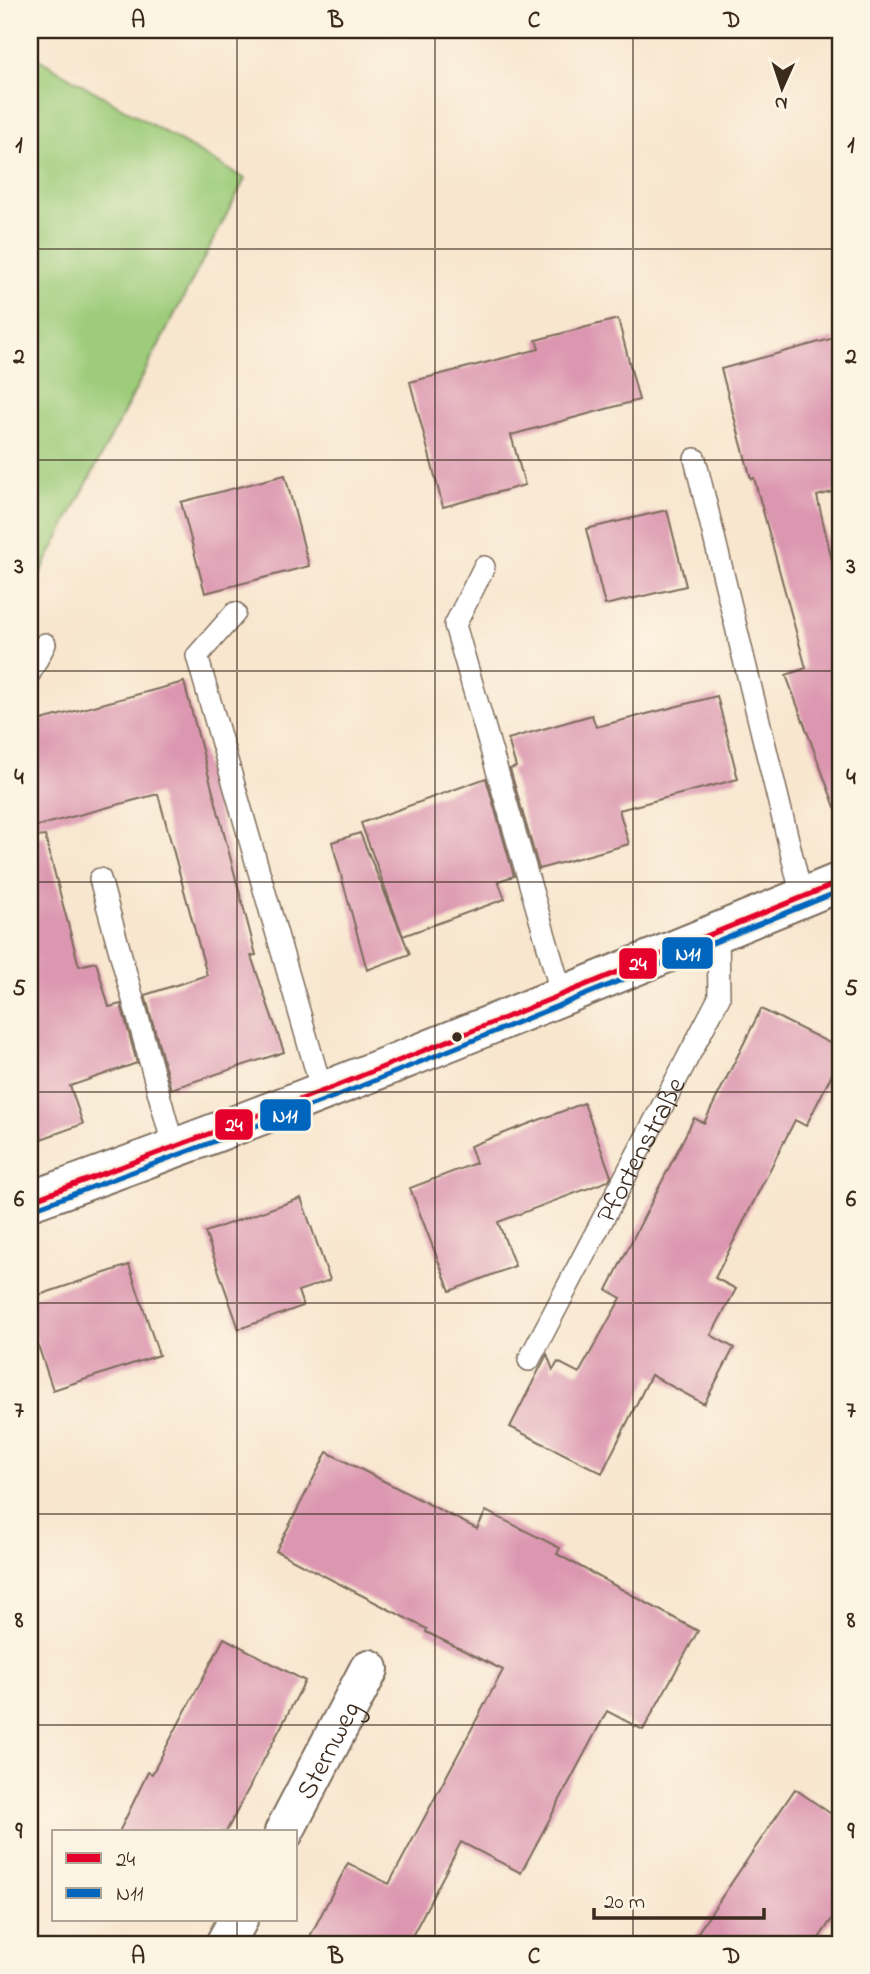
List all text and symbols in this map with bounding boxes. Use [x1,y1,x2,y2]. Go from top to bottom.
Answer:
text: A [131,5,145,38]
text: B [327,5,344,38]
text: C [528,5,541,38]
text: D [723,5,740,38]
north arrow [748,52,818,122]
text: N [774,89,788,116]
text: 1 [15,130,23,163]
text: 1 [847,130,855,163]
text: 2 [12,341,25,374]
text: 2 [844,341,857,374]
text: 3 [13,551,24,584]
text: 3 [845,551,856,584]
text: 4 [14,762,24,795]
text: 4 [846,762,856,795]
line badge: N11 [661,936,714,970]
text: N11 [676,942,700,969]
line badge: 24 [618,947,658,980]
text: 24 [628,952,647,979]
text: 5 [12,973,26,1006]
text: 5 [844,973,858,1006]
unlabelled marker [450,1030,464,1044]
street label: Pfortenstraße [587,1070,698,1231]
line badge: N11 [259,1098,312,1132]
text: N11 [273,1104,297,1131]
line badge: 24 [214,1108,254,1141]
text: 24 [224,1113,243,1140]
text: 6 [14,1184,25,1217]
text: 6 [846,1184,857,1217]
text: 7 [14,1395,24,1428]
text: 7 [846,1395,856,1428]
text: 8 [14,1605,24,1638]
text: 8 [846,1605,856,1638]
street label: Sternweg [287,1695,373,1808]
text: 9 [15,1816,24,1849]
text: 9 [847,1816,856,1849]
legend [52,1830,298,1922]
text: 24 [116,1846,135,1876]
scale bar [594,1876,763,1920]
text: N11 [116,1880,144,1910]
text: 20 m [604,1888,645,1918]
text: A [131,1941,145,1974]
text: B [327,1941,344,1974]
text: C [528,1941,541,1974]
text: D [723,1941,740,1974]

